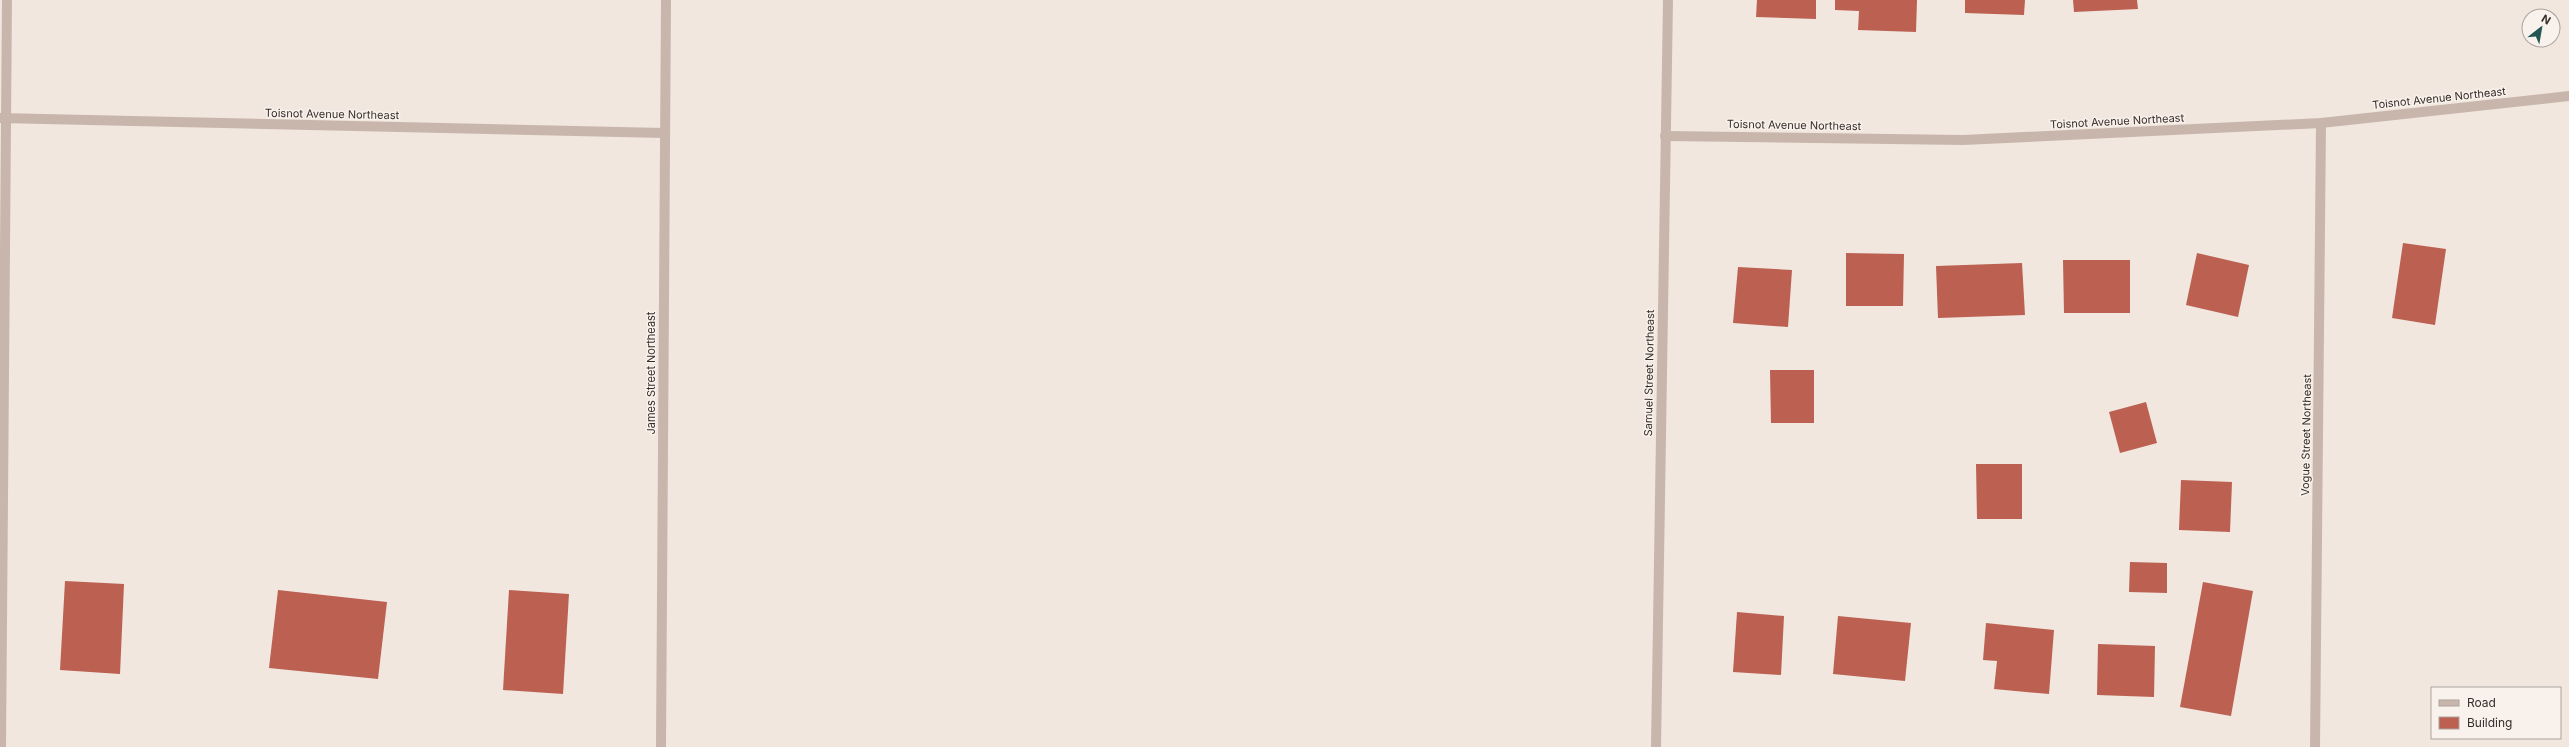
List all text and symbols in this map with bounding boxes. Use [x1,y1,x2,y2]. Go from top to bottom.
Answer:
north arrow [2521,8,2561,48]
text: N [2539,11,2553,28]
street label: Toisnot Avenue Northeast [2372,84,2507,112]
street label: Toisnot Avenue Northeast [265,106,400,122]
street label: Toisnot Avenue Northeast [2050,110,2185,132]
street label: Toisnot Avenue Northeast [1727,117,1862,133]
street label: Samuel Street Northeast [1641,309,1657,437]
street label: James Street Northeast [644,311,658,434]
street label: Vogue Street Northeast [2298,374,2314,496]
legend [2431,687,2561,739]
text: Road [2467,695,2496,710]
text: Building [2467,715,2512,730]

